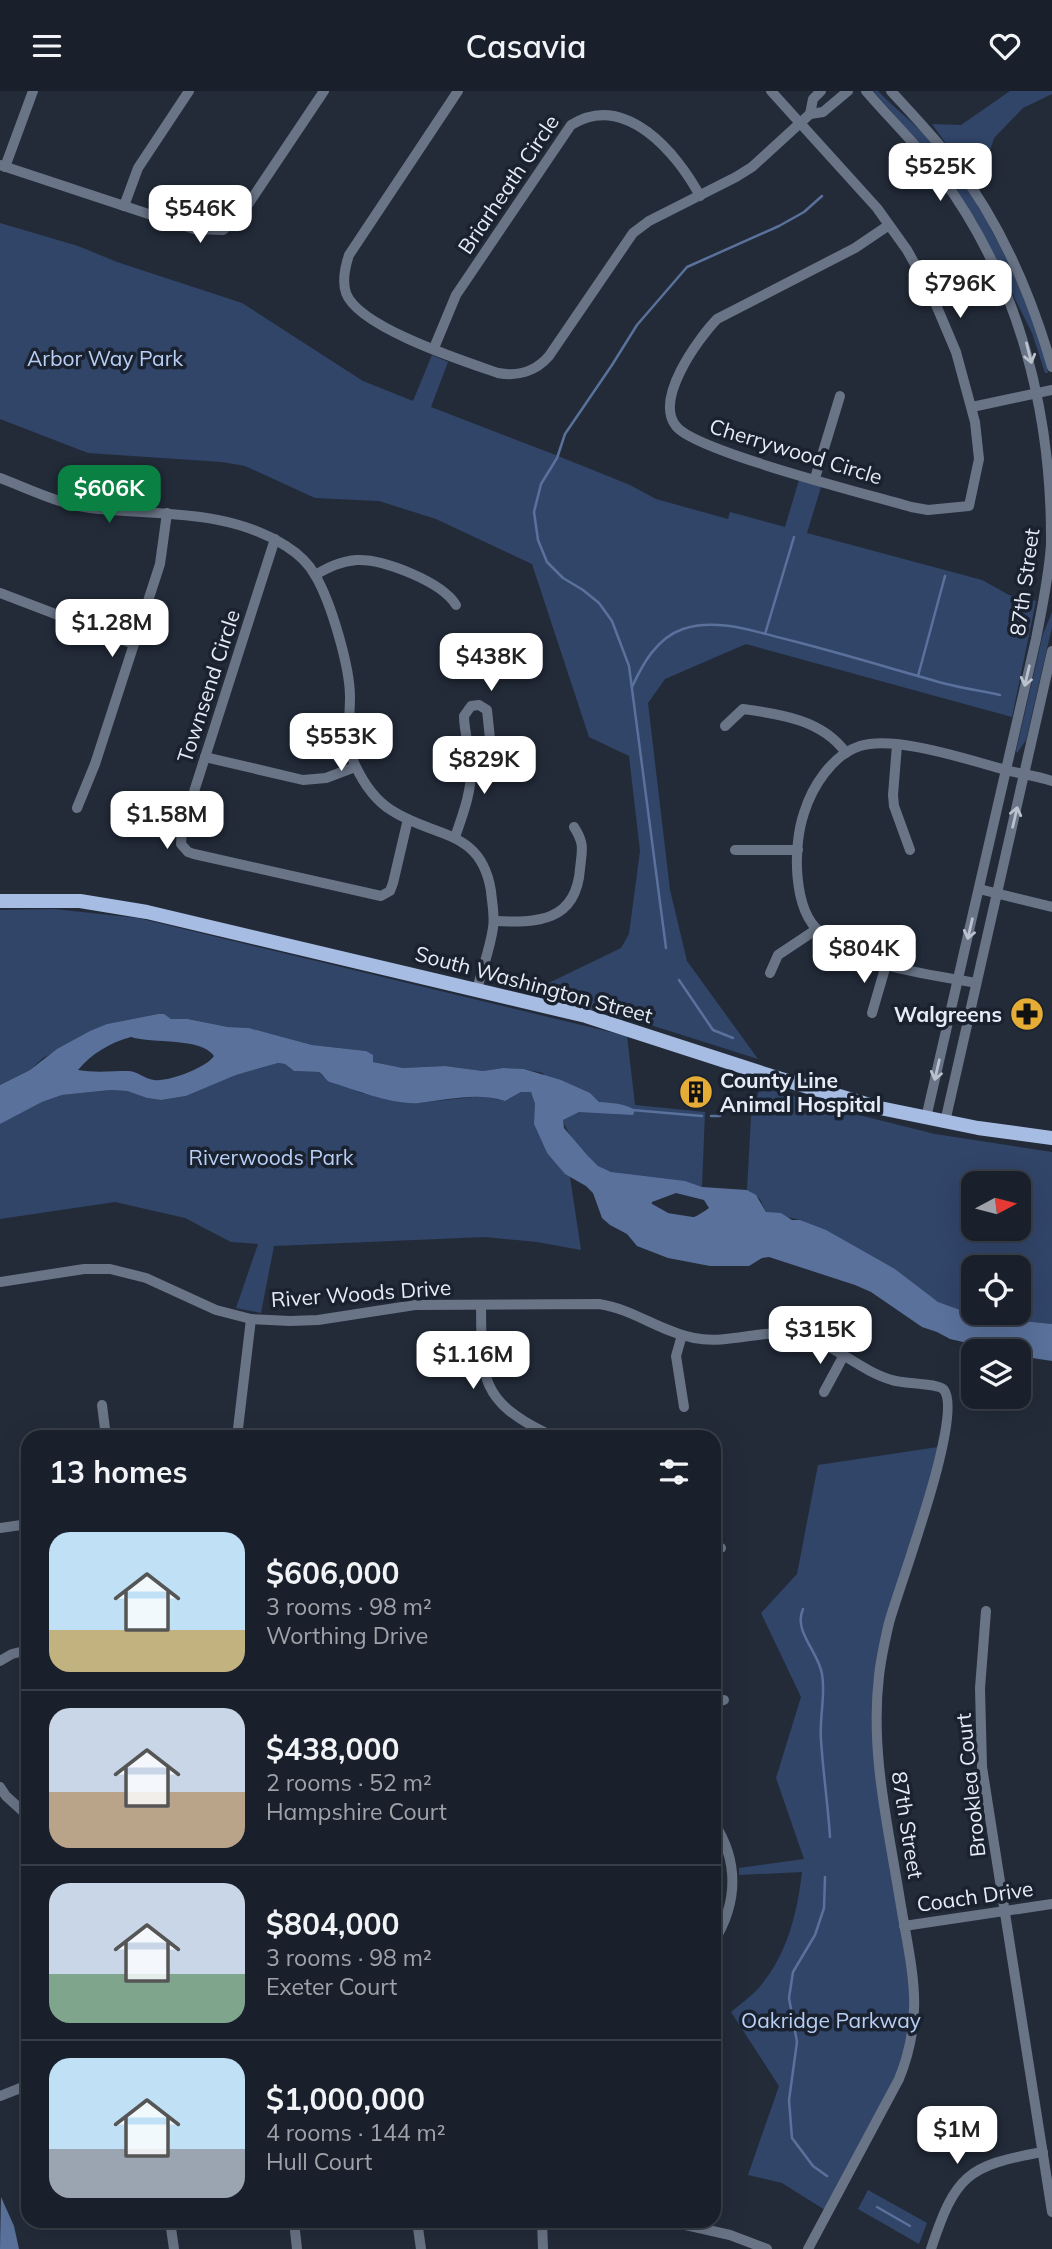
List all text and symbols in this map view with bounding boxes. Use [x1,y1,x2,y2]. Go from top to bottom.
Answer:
text: Casavia [466,26,586,66]
icon: menu [28,27,66,65]
icon: heart [986,27,1024,65]
street label: Briarheath Circle [452,109,564,259]
pin: $525K [891,143,989,203]
text: $525K [905,151,975,180]
pin: $546K [151,185,249,245]
text: $546K [165,193,235,222]
pin: $796K [911,261,1009,320]
text: $796K [925,268,995,297]
one-way arrow [1023,341,1036,364]
park label: Arbor Way Park [27,345,183,371]
street label: Cherrywood Circle [707,412,885,490]
pin: $606K [60,465,158,525]
text: $606K [74,473,144,502]
street label: 87th Street [1004,527,1044,637]
pin: $1.28M [55,599,169,659]
street label: Townsend Circle [171,606,245,766]
text: $1.28M [72,607,152,636]
pin: $438K [442,633,540,693]
text: $438K [456,641,526,670]
one-way arrow [1020,664,1034,687]
pin: $553K [292,713,390,773]
text: $553K [306,721,376,750]
pin: $829K [435,737,533,796]
text: $829K [449,744,519,773]
pin: $1.58M [110,791,224,851]
text: $1.58M [127,799,207,828]
one-way arrow [1009,806,1022,828]
one-way arrow [962,917,976,940]
pin: $804K [815,925,913,985]
text: $804K [829,933,899,962]
street label: South Washington Street [412,940,656,1028]
pharmacy icon: Walgreens [1008,995,1046,1033]
place label: Walgreens [894,1001,1002,1027]
one-way arrow [930,1058,944,1081]
place label: County Line Animal Hospital [720,1067,881,1117]
building icon: County Line Animal Hospital [677,1073,715,1111]
park label: Riverwoods Park [189,1144,354,1170]
north arrow [961,1171,1031,1241]
map controls [961,1171,1031,1409]
button: locate [961,1255,1031,1325]
street label: River Woods Drive [270,1274,452,1312]
pin: $315K [771,1307,869,1366]
text: $315K [785,1314,855,1343]
pin: $1.16M [416,1331,530,1391]
text: $1.16M [433,1339,513,1368]
button: layers [961,1339,1031,1409]
text: 13 homes [49,1453,188,1491]
icon: filters [655,1453,693,1491]
text: $606,000 [266,1554,399,1592]
icon: home [105,1560,189,1644]
text: 3 rooms · 98 m² [266,1592,432,1621]
text: Worthing Drive [266,1621,428,1650]
street label: Brooklea Court [950,1712,990,1858]
text: $438,000 [266,1730,399,1768]
icon: home [105,1736,189,1820]
text: 2 rooms · 52 m² [266,1768,432,1797]
street label: 87th Street [887,1769,929,1881]
text: Hampshire Court [266,1797,447,1826]
street label: Coach Drive [915,1875,1035,1917]
text: $804,000 [266,1905,399,1943]
icon: home [105,1911,189,1995]
text: 3 rooms · 98 m² [266,1943,432,1972]
text: Exeter Court [266,1972,397,2001]
park label: Oakridge Parkway [741,2007,921,2033]
text: $1,000,000 [266,2080,425,2118]
icon: home [105,2086,189,2170]
pin: $1M [923,2107,991,2166]
text: $1M [933,2114,981,2143]
text: 4 rooms · 144 m² [266,2118,446,2147]
text: Hull Court [266,2147,372,2176]

